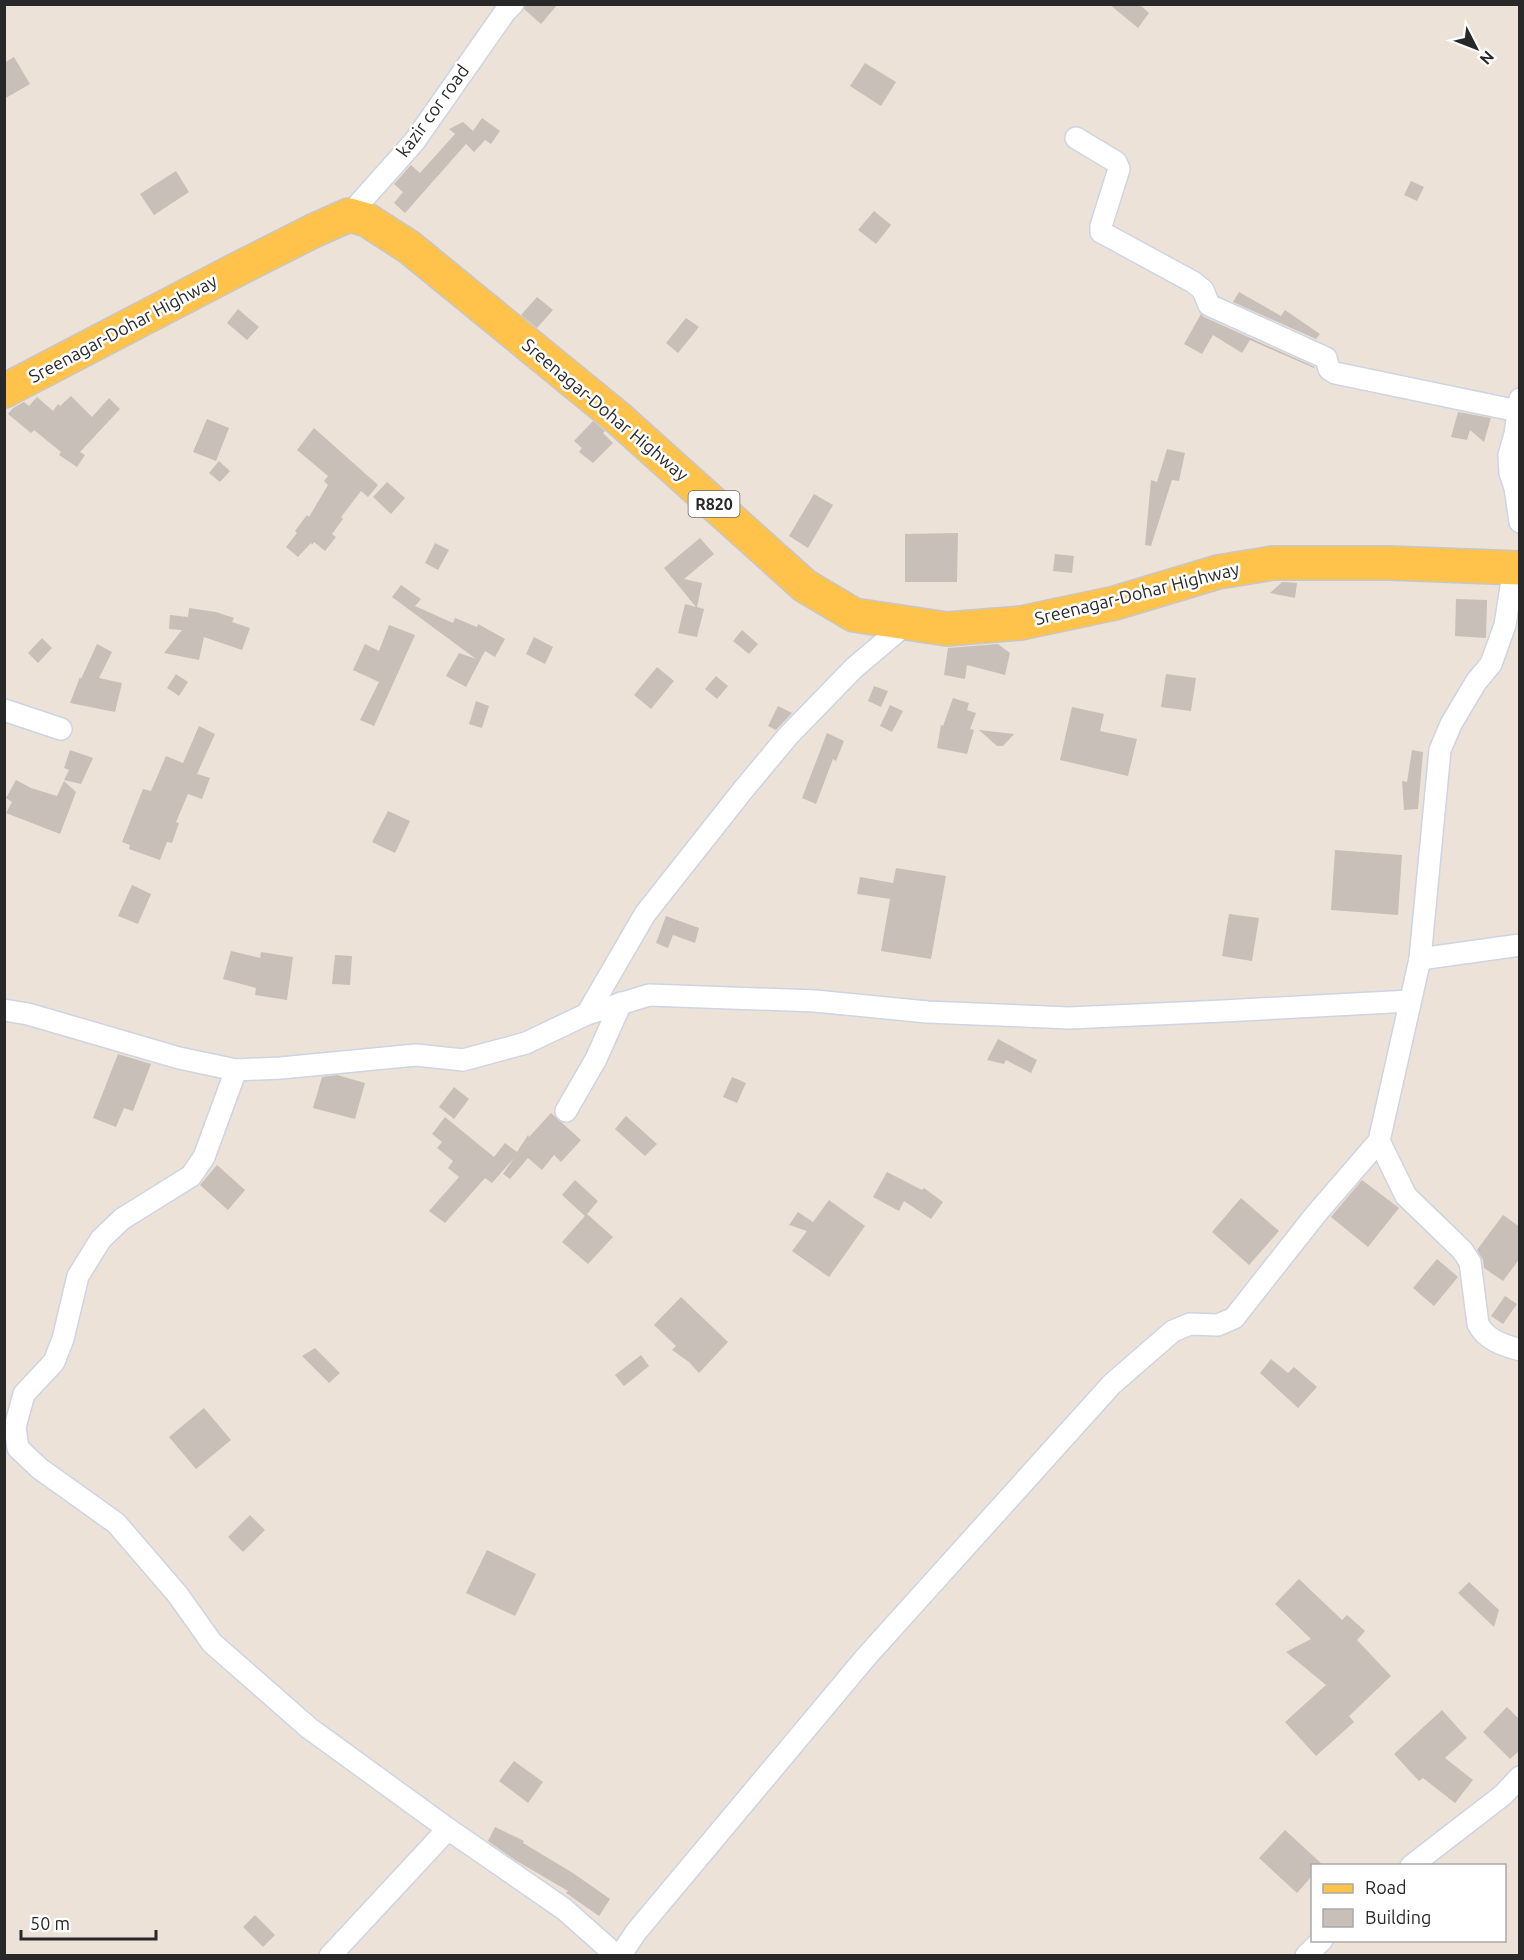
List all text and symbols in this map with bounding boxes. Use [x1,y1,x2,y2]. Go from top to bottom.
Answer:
north arrow [1446,18,1506,78]
text: N [1476,48,1498,68]
street label: kazir cor road [392,61,472,160]
street label: Sreenagar-Dohar Highway [25,270,220,386]
street label: Sreenagar-Dohar Highway [519,334,693,485]
road number: R820 [688,491,740,517]
street label: Sreenagar-Dohar Highway [1032,558,1241,628]
legend [1311,1864,1506,1942]
text: Road [1365,1877,1407,1897]
scale bar [21,1903,156,1941]
text: Building [1365,1907,1431,1927]
text: 50 m [30,1913,70,1933]

